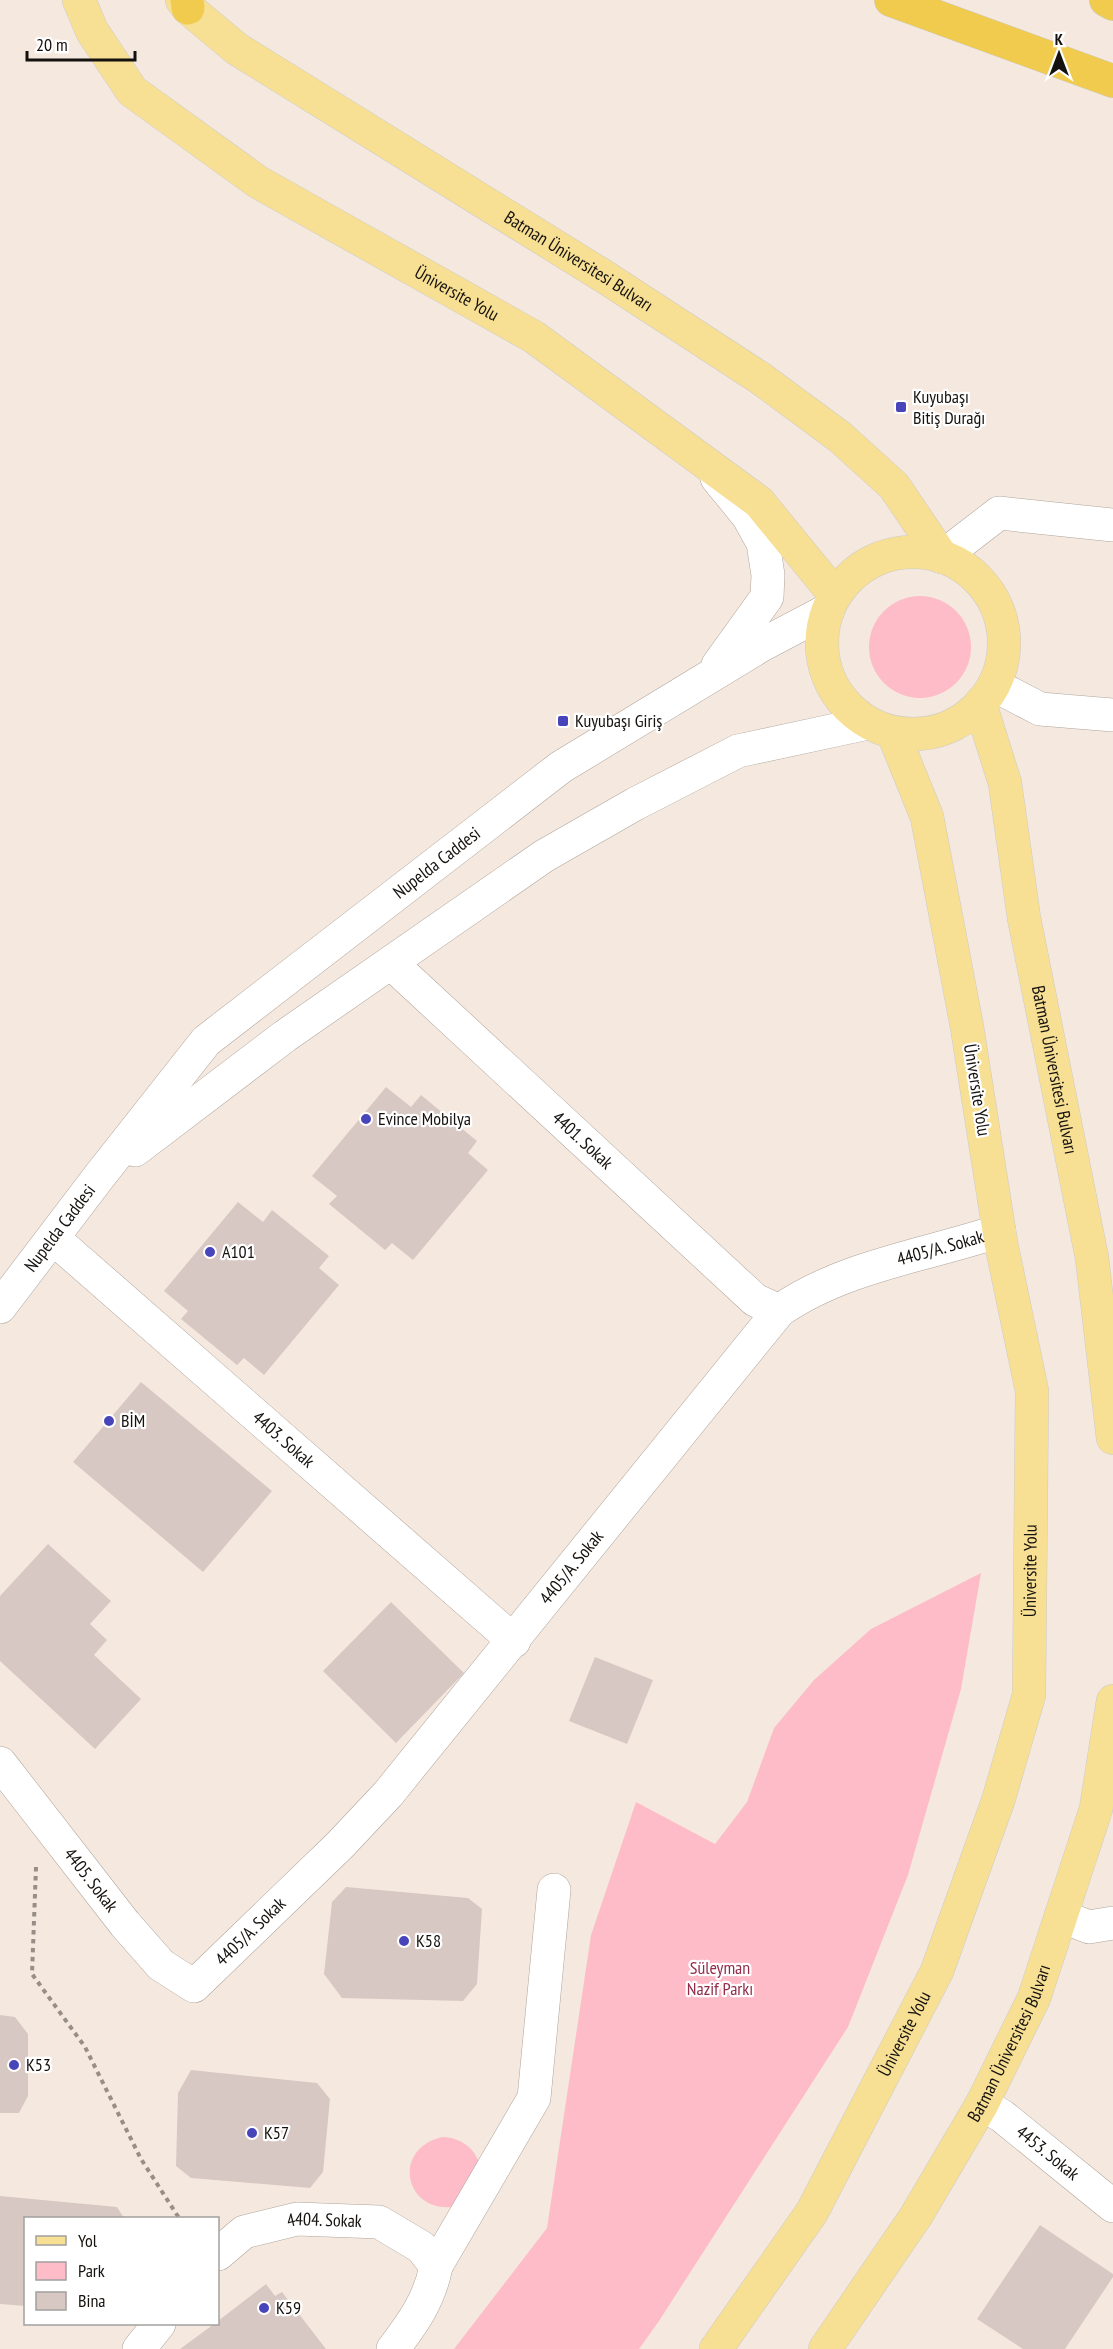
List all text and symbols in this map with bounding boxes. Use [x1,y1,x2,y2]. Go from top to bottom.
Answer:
scale bar [27,24,135,62]
north arrow [1029,24,1089,84]
text: K [1055,29,1064,49]
text: 20 m [36,33,68,56]
street label: Batman Üniversitesi Bulvarı [500,205,658,316]
street label: Üniversite Yolu [411,260,503,326]
place label: Kuyubaşı Bitiş Durağı [913,385,985,429]
marker: Kuyubaşı Bitiş Durağı [894,400,908,414]
place label: Kuyubaşı Giriş [575,709,662,732]
marker: Kuyubaşı Giriş [556,714,570,728]
street label: Nupelda Caddesi [388,822,485,903]
street label: Batman Üniversitesi Bulvarı [1027,983,1083,1156]
street label: Üniversite Yolu [959,1042,996,1138]
street label: 4401. Sokak [548,1106,618,1174]
place label: Evince Mobilya [378,1107,471,1130]
marker: Evince Mobilya [359,1112,373,1126]
street label: Nupelda Caddesi [19,1179,100,1276]
street label: 4405/A. Sokak [894,1225,986,1271]
place label: A101 [222,1240,255,1263]
marker: A101 [203,1245,217,1259]
street label: 4403. Sokak [248,1406,320,1472]
place label: BİM [121,1409,145,1432]
marker: BİM [102,1414,116,1428]
street label: Üniversite Yolu [1018,1524,1042,1617]
street label: 4405/A. Sokak [534,1525,608,1609]
street label: 4405. Sokak [59,1843,123,1916]
street label: 4405/A. Sokak [210,1892,290,1970]
place label: K58 [416,1929,441,1952]
marker: K58 [397,1934,411,1948]
park label: Süleyman Nazif Parkı [687,1956,753,2000]
street label: Batman Üniversitesi Bulvarı [962,1961,1055,2126]
street label: Üniversite Yolu [872,1987,936,2080]
place label: K53 [26,2053,51,2076]
marker: K53 [7,2058,21,2072]
street label: 4453. Sokak [1012,2120,1084,2185]
place label: K57 [264,2121,289,2144]
marker: K57 [245,2126,259,2140]
street label: 4404. Sokak [284,2207,362,2232]
legend [24,2217,219,2325]
text: Yol [78,2229,98,2252]
text: Park [78,2259,105,2282]
text: Bina [78,2289,106,2312]
place label: K59 [276,2296,301,2319]
marker: K59 [257,2301,271,2315]

